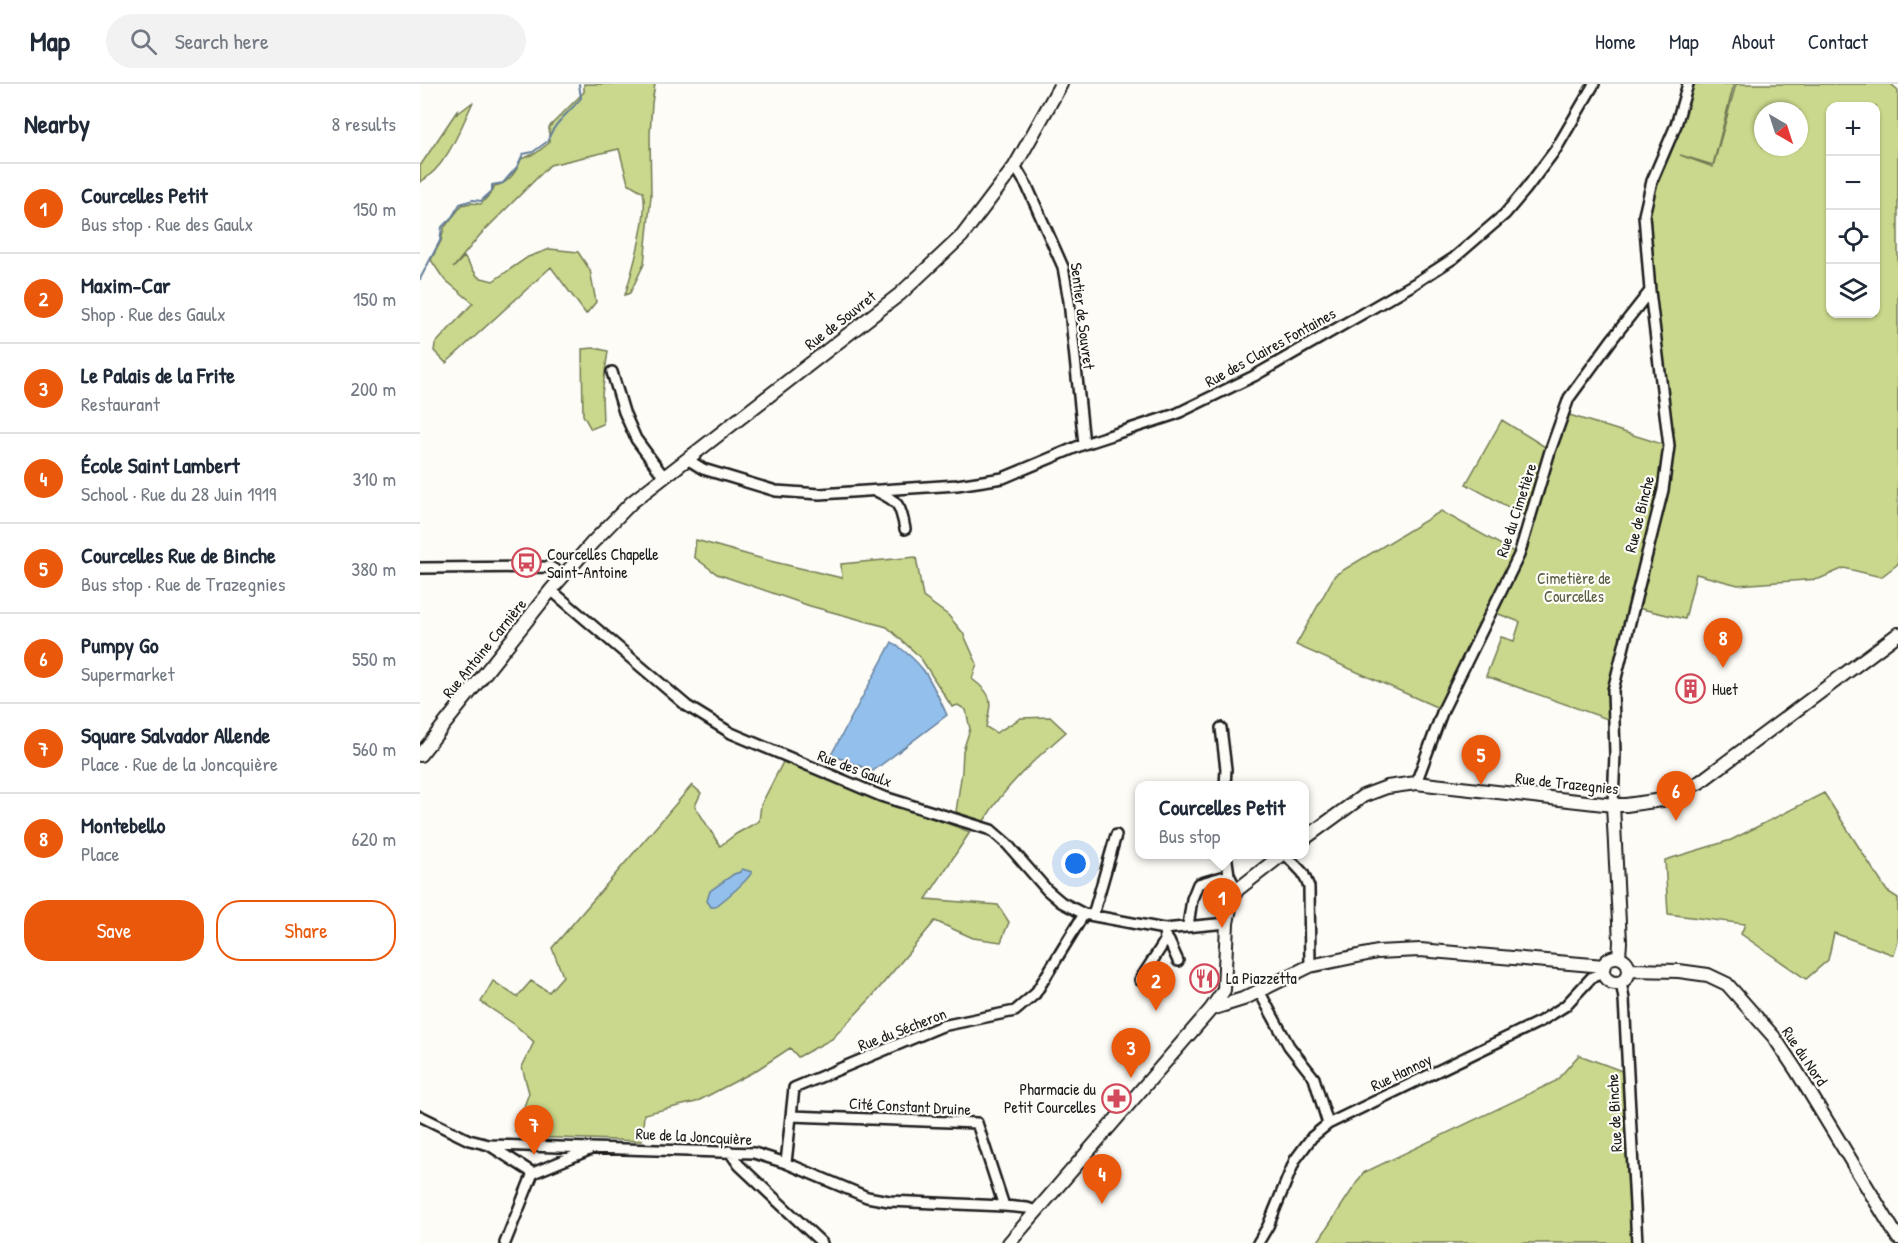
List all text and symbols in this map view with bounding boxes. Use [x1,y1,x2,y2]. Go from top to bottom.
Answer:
search box [106,14,526,68]
text: Map [30,22,70,60]
icon: search [127,25,160,58]
text: Search here [175,26,269,56]
text: Home [1595,27,1636,56]
text: Map [1669,27,1699,56]
text: About [1732,27,1775,56]
text: Contact [1808,27,1868,56]
north arrow [1754,102,1808,156]
map controls [1826,102,1880,318]
button: + [1826,102,1880,156]
text: Nearby [24,106,90,141]
text: 8 results [331,110,396,137]
button: − [1826,156,1880,210]
text: Courcelles Petit [81,180,208,210]
text: 1 [40,195,47,222]
text: 150 m [353,195,396,222]
text: Bus stop · Rue des Gaulx [81,210,253,237]
button: locate [1826,210,1880,264]
street label: Sentier de Souvret [1066,261,1101,371]
button: layers [1826,264,1880,318]
text: Maxim-Car [81,270,171,300]
text: 2 [39,285,48,312]
text: 150 m [353,285,396,312]
street label: Rue de Souvret [800,285,881,355]
text: Shop · Rue des Gaulx [81,300,226,327]
street label: Rue des Claires Fontaines [1201,302,1339,392]
text: Le Palais de la Frite [81,360,235,390]
text: 3 [39,375,48,402]
text: 200 m [351,375,396,402]
text: Restaurant [81,390,160,417]
text: École Saint Lambert [81,450,240,480]
street label: Rue du Cimetière [1490,460,1542,560]
text: 4 [40,465,47,492]
text: 310 m [353,465,396,492]
street label: Rue de Binche [1619,473,1659,555]
text: School · Rue du 28 Juin 1919 [81,480,276,507]
text: Courcelles Rue de Binche [81,540,276,570]
place label: Courcelles Chapelle Saint-Antoine [547,543,659,583]
bus stop icon: Courcelles Chapelle Saint-Antoine [510,547,542,579]
text: 5 [39,555,48,582]
text: 380 m [351,555,396,582]
park label: Cimetière de Courcelles [1537,567,1612,607]
text: Bus stop · Rue de Trazegnies [81,570,285,597]
street label: Rue Antoine Carnière [437,593,531,703]
pin: 8 [1704,618,1742,668]
text: Pumpy Go [81,630,159,660]
text: 6 [40,645,47,672]
text: 550 m [352,645,396,672]
text: Supermarket [81,660,175,687]
building icon: Huet [1675,673,1707,705]
place label: Huet [1712,678,1738,700]
text: Square Salvador Allende [81,720,270,750]
text: 7 [39,735,48,762]
text: 560 m [352,735,396,762]
pin: 5 [1462,736,1500,785]
street label: Rue des Gaulx [815,744,895,792]
text: Place · Rue de la Joncquière [81,750,278,777]
street label: Rue de Trazegnies [1514,767,1620,799]
pin: 6 [1656,772,1696,821]
popup [1135,781,1309,859]
text: Courcelles Petit [1159,792,1285,822]
text: Montebello [81,810,165,840]
text: Bus stop [1159,822,1220,849]
text: 8 [39,825,48,852]
text: 620 m [352,825,396,852]
text: Place [81,840,120,867]
your location [1061,849,1090,878]
pin: 1 [1202,878,1242,928]
button: Save [24,900,204,961]
button: Share [216,900,396,961]
pin: 2 [1136,962,1176,1011]
restaurant icon: La Piazzetta [1189,962,1221,994]
place label: La Piazzetta [1226,967,1297,989]
street label: Rue du Sécheron [855,1002,949,1056]
street label: Rue du Nord [1777,1022,1833,1090]
pin: 3 [1112,1028,1150,1078]
street label: Rue Hannoy [1367,1048,1435,1096]
street label: Rue de Binche [1601,1073,1627,1153]
place label: Pharmacie du Petit Courcelles [1004,1078,1097,1118]
pharmacy icon: Pharmacie du Petit Courcelles [1101,1082,1133,1114]
street label: Cité Constant Druine [848,1092,972,1120]
pin: 7 [514,1106,554,1155]
street label: Rue de la Joncquière [635,1122,753,1150]
pin: 4 [1082,1154,1122,1204]

